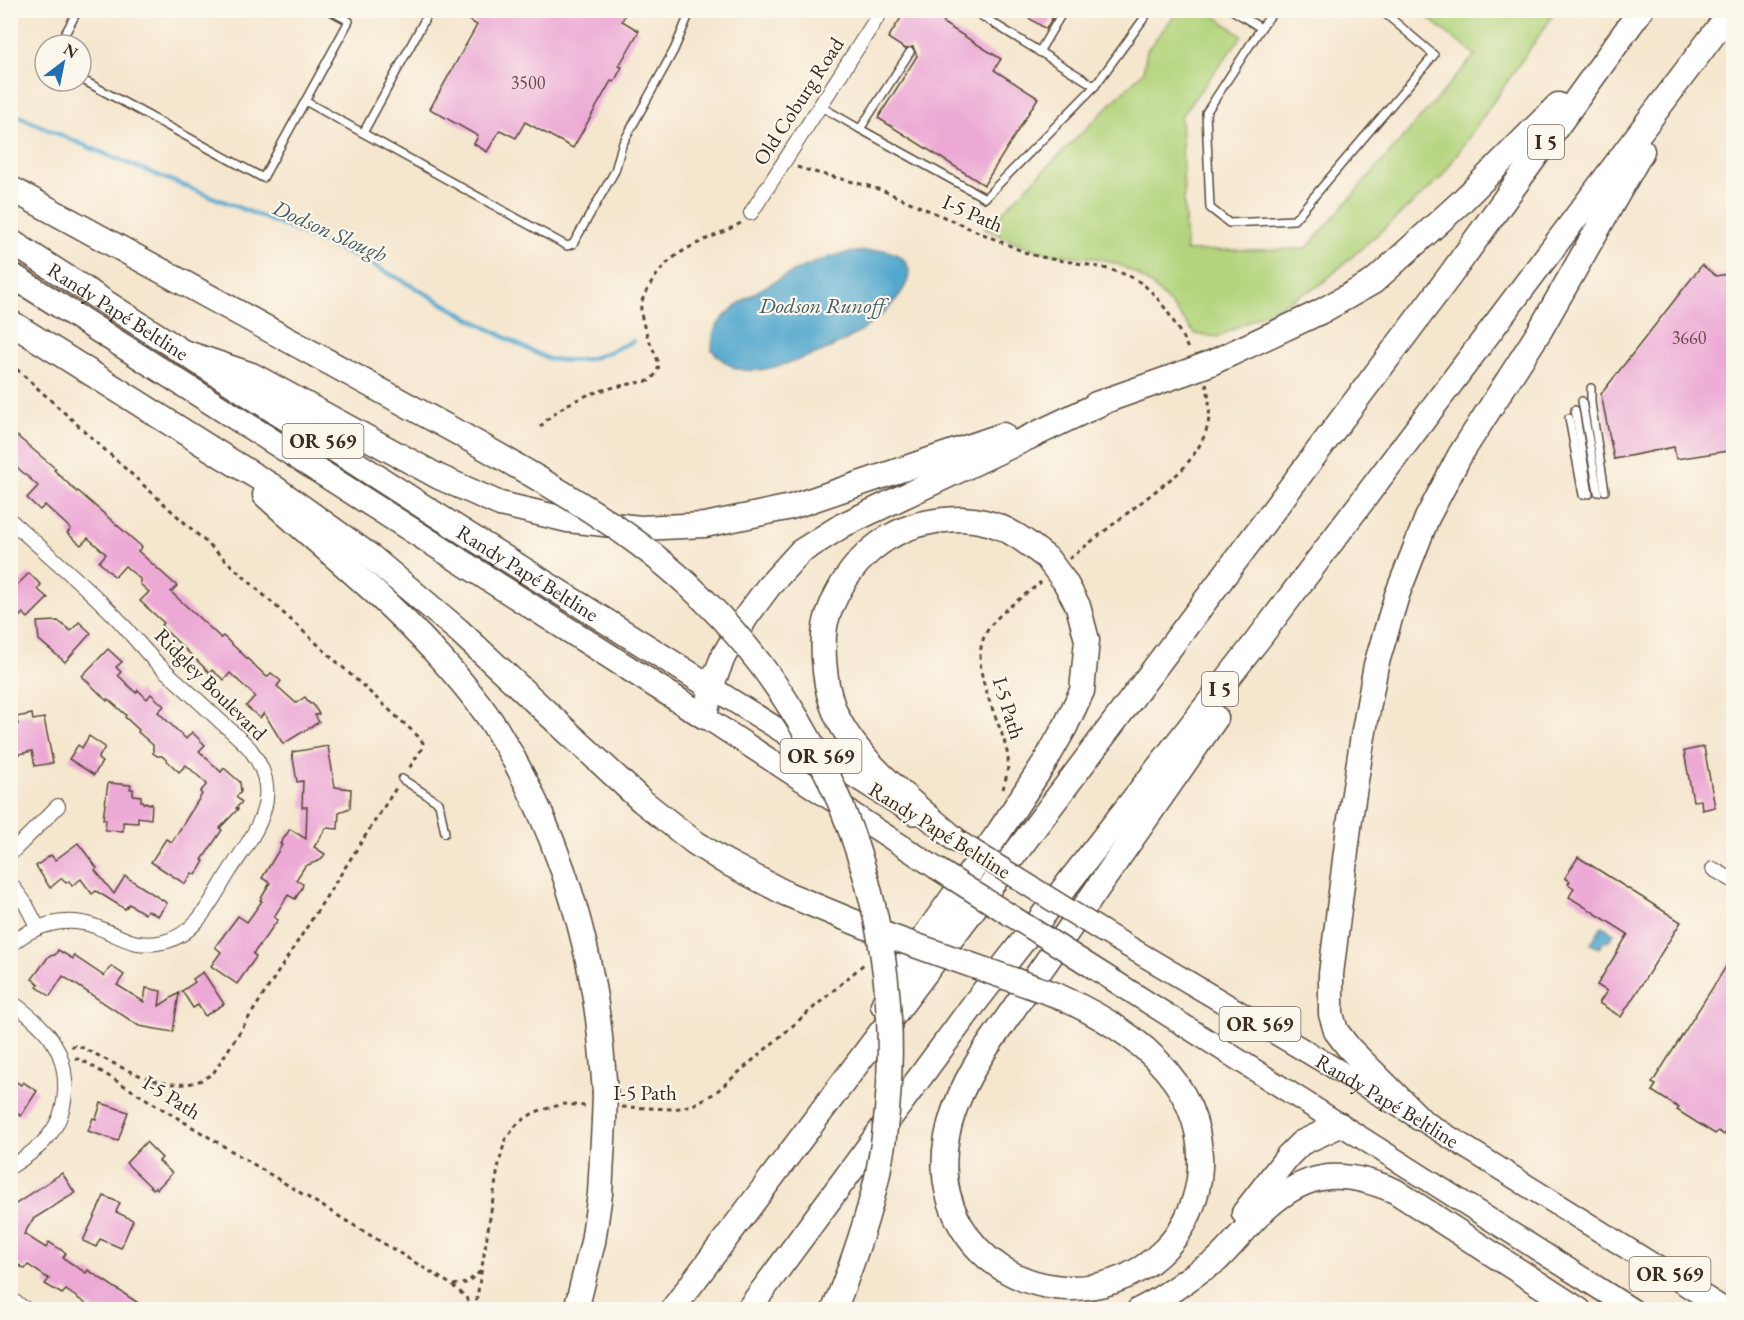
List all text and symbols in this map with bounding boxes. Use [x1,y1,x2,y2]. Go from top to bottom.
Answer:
street label: Old Coburg Road [747,32,850,170]
north arrow [33,33,93,93]
text: N [60,38,82,63]
house number: 3500 [511,71,546,94]
road number: I 5 [1528,125,1564,159]
street label: I-5 Path [938,188,1008,238]
water label: Dodson Slough [267,193,392,269]
street label: Randy Papé Beltline [43,255,194,366]
water label: Dodson Runoff [758,291,890,320]
house number: 3660 [1672,326,1707,349]
road number: OR 569 [282,424,364,458]
street label: Randy Papé Beltline [452,518,604,627]
street label: Ridgley Boulevard [149,622,273,746]
road number: I 5 [1202,672,1238,706]
street label: I-5 Path [987,674,1031,742]
road number: OR 569 [780,739,862,773]
street label: Randy Papé Beltline [864,776,1016,884]
road number: OR 569 [1220,1007,1300,1041]
street label: Randy Papé Beltline [1311,1047,1464,1153]
street label: I-5 Path [138,1069,206,1125]
street label: I-5 Path [613,1079,677,1106]
road number: OR 569 [1630,1257,1710,1291]

